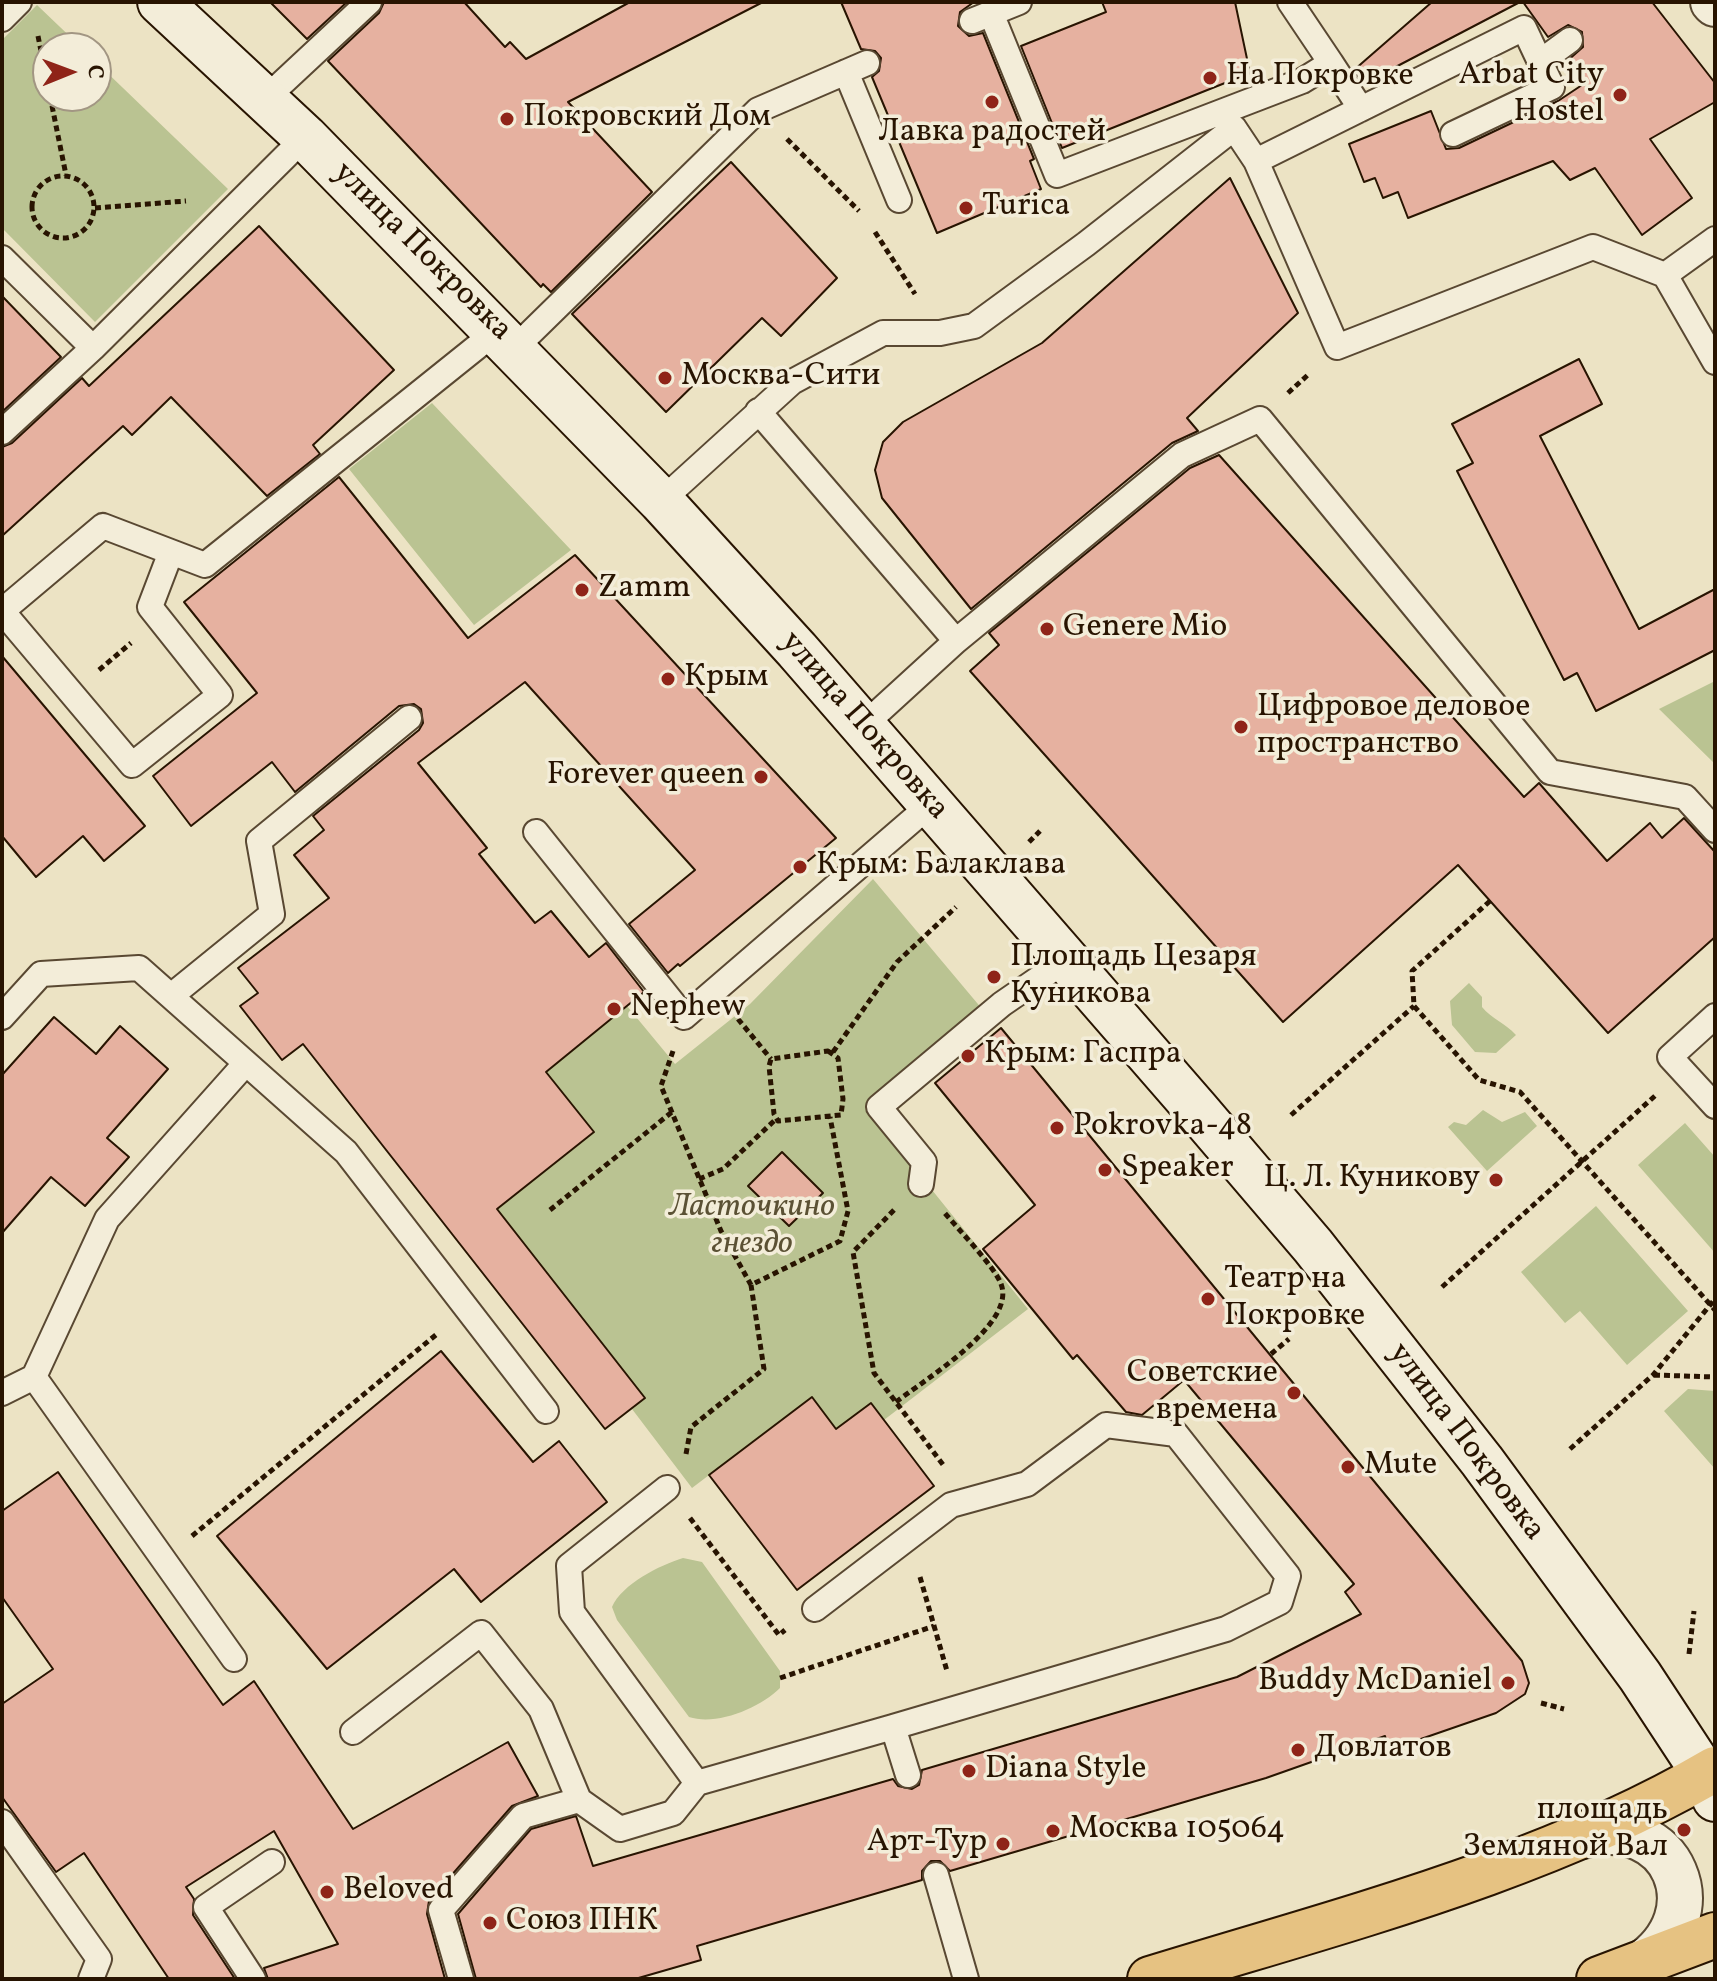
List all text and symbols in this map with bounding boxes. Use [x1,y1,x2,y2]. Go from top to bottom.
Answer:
north arrow [32,32,112,112]
place label: Arbat City Hostel [1458,58,1604,133]
place label: На Покровке [1226,59,1414,97]
text: С [79,64,110,79]
marker: На Покровке [1201,69,1219,87]
marker: Arbat City Hostel [1611,86,1629,104]
marker: Лавка радостей [983,93,1001,111]
place label: Покровский Дом [523,100,771,138]
marker: Покровский Дом [498,110,516,128]
place label: Лавка радостей [878,115,1106,153]
street label: улица Покровка [323,155,519,351]
place label: Turica [982,189,1070,227]
marker: Turica [957,199,975,217]
place label: Москва-Сити [681,359,880,397]
marker: Москва-Сити [656,369,674,387]
place label: Zamm [598,571,691,609]
marker: Zamm [573,581,591,599]
place label: Genere Mio [1063,610,1227,648]
marker: Genere Mio [1038,620,1056,638]
street label: улица Покровка [770,625,956,829]
place label: Крым [684,660,769,698]
marker: Крым [659,670,677,688]
place label: Цифровое деловое пространство [1257,690,1531,765]
marker: Цифровое деловое пространство [1232,718,1250,736]
place label: Forever queen [547,758,745,796]
marker: Forever queen [752,768,770,786]
place label: Крым: Балаклава [816,848,1066,886]
marker: Крым: Балаклава [791,858,809,876]
place label: Площадь Цезаря Куникова [1010,940,1257,1015]
marker: Площадь Цезаря Куникова [985,968,1003,986]
place label: Nephew [630,990,746,1028]
marker: Nephew [605,1000,623,1018]
place label: Крым: Гаспра [984,1037,1182,1075]
marker: Крым: Гаспра [959,1047,977,1065]
place label: Pokrovka-48 [1073,1109,1252,1147]
marker: Pokrovka-48 [1048,1119,1066,1137]
place label: Speaker [1121,1151,1234,1189]
marker: Speaker [1096,1161,1114,1179]
place label: Ц. Л. Куникову [1264,1161,1480,1199]
marker: Ц. Л. Куникову [1487,1171,1505,1189]
park label: Ласточкино гнездо [669,1190,835,1265]
place label: Театр на Покровке [1224,1262,1365,1337]
marker: Театр на Покровке [1199,1290,1217,1308]
street label: улица Покровка [1378,1336,1552,1550]
place label: Советские времена [1127,1356,1278,1431]
marker: Советские времена [1285,1384,1303,1402]
place label: Mute [1364,1448,1437,1486]
marker: Mute [1339,1458,1357,1476]
place label: Buddy McDaniel [1258,1664,1492,1702]
marker: Buddy McDaniel [1499,1674,1517,1692]
place label: Довлатов [1314,1731,1452,1769]
marker: Довлатов [1289,1741,1307,1759]
place label: Diana Style [985,1752,1146,1790]
marker: Diana Style [960,1762,978,1780]
place label: площадь Земляной Вал [1463,1793,1668,1868]
place label: Москва 105064 [1069,1812,1285,1850]
marker: площадь Земляной Вал [1675,1821,1693,1839]
marker: Москва 105064 [1044,1822,1062,1840]
place label: Арт-Тур [867,1825,987,1863]
marker: Арт-Тур [994,1835,1012,1853]
place label: Beloved [343,1873,454,1911]
marker: Beloved [318,1883,336,1901]
place label: Союз ПНК [506,1904,658,1942]
marker: Союз ПНК [481,1914,499,1932]

